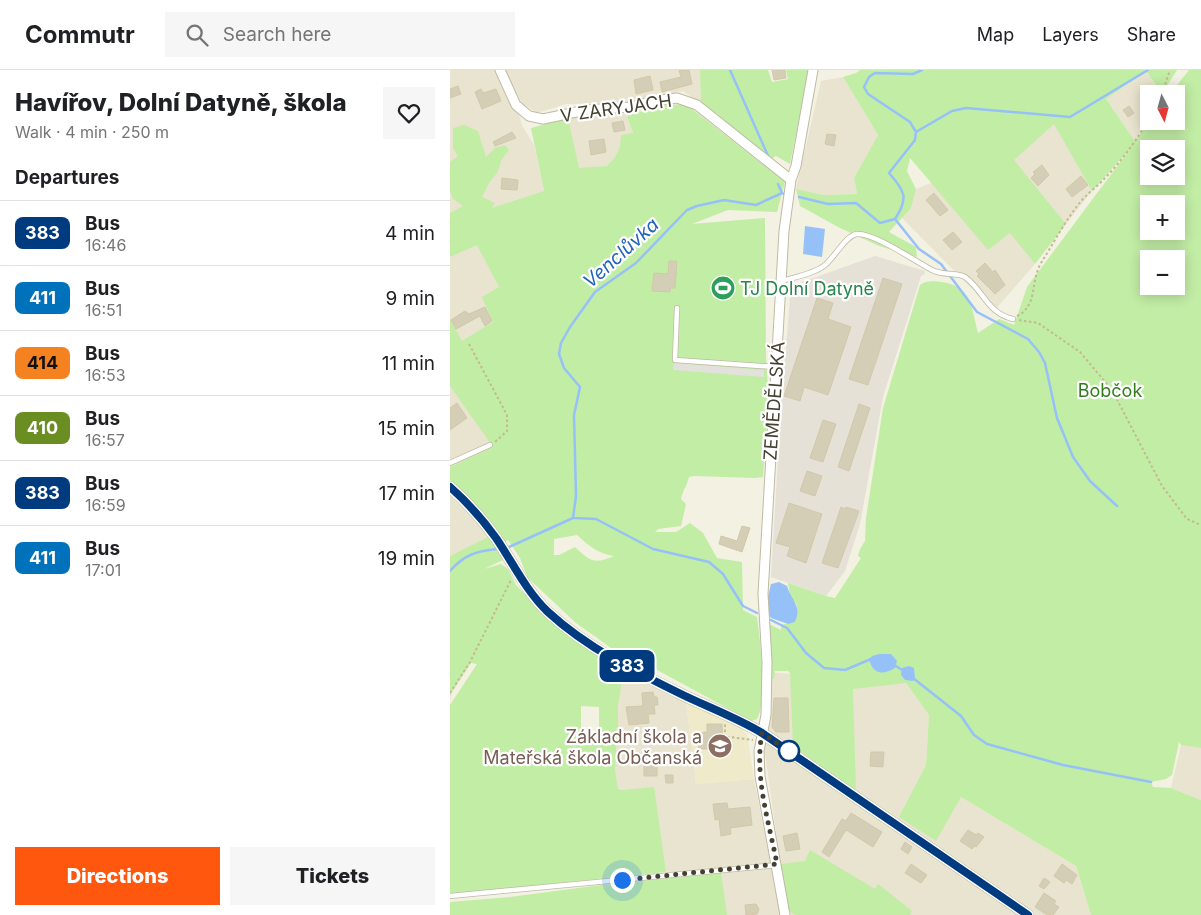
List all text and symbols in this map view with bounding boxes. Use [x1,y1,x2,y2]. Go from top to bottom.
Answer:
search box [165,12,515,57]
text: Commutr [25,20,135,49]
icon: search [183,21,211,49]
text: Search here [223,23,331,46]
text: Map [977,24,1014,45]
text: Layers [1042,24,1099,45]
text: Share [1127,24,1176,45]
north arrow [1140,85,1185,130]
map controls [1140,85,1185,295]
button: heart [383,87,435,139]
text: Havířov, Dolní Datyně, škola [15,88,347,117]
street label: V ZARYJACH [559,90,673,126]
text: Walk · 4 min · 250 m [15,122,169,142]
button: layers [1140,140,1185,185]
text: Departures [15,166,119,189]
button: + [1140,195,1185,240]
text: Bus [85,212,120,235]
water label: Venclůvka [579,213,664,293]
text: 383 [25,222,60,243]
text: 4 min [385,222,435,245]
text: 16:46 [85,235,126,255]
button: − [1140,250,1185,295]
sports icon: TJ Dolní Datyně [710,275,736,301]
text: Bus [85,277,120,300]
place label: TJ Dolní Datyně [740,278,874,299]
text: 411 [29,287,56,308]
text: 9 min [385,287,435,310]
text: 16:51 [85,300,122,320]
street label: ZEMĚDĚLSKÁ [758,341,789,461]
text: Bus [85,342,120,365]
text: 414 [27,352,58,373]
text: 11 min [382,352,435,375]
text: 16:53 [85,365,126,385]
park label: Bobčok [1078,380,1142,401]
text: Bus [85,407,120,430]
text: 410 [27,417,58,438]
text: 15 min [378,417,435,440]
text: 16:57 [85,430,125,450]
text: Bus [85,472,120,495]
text: 383 [25,482,60,503]
text: 17 min [379,482,435,505]
text: 16:59 [85,495,126,515]
text: Bus [85,537,120,560]
text: 411 [29,547,56,568]
text: 19 min [378,547,435,570]
text: 17:01 [85,560,121,580]
line badge: 383 [598,650,656,682]
text: 383 [610,655,644,676]
place label: Základní škola a Mateřská škola Občanská [483,726,702,768]
school or university icon: Základní škola a Mateřská škola Občanská [707,733,733,759]
unlabelled marker [778,740,800,762]
button: Directions [15,847,220,905]
button: Tickets [230,847,435,905]
your location [610,868,635,893]

